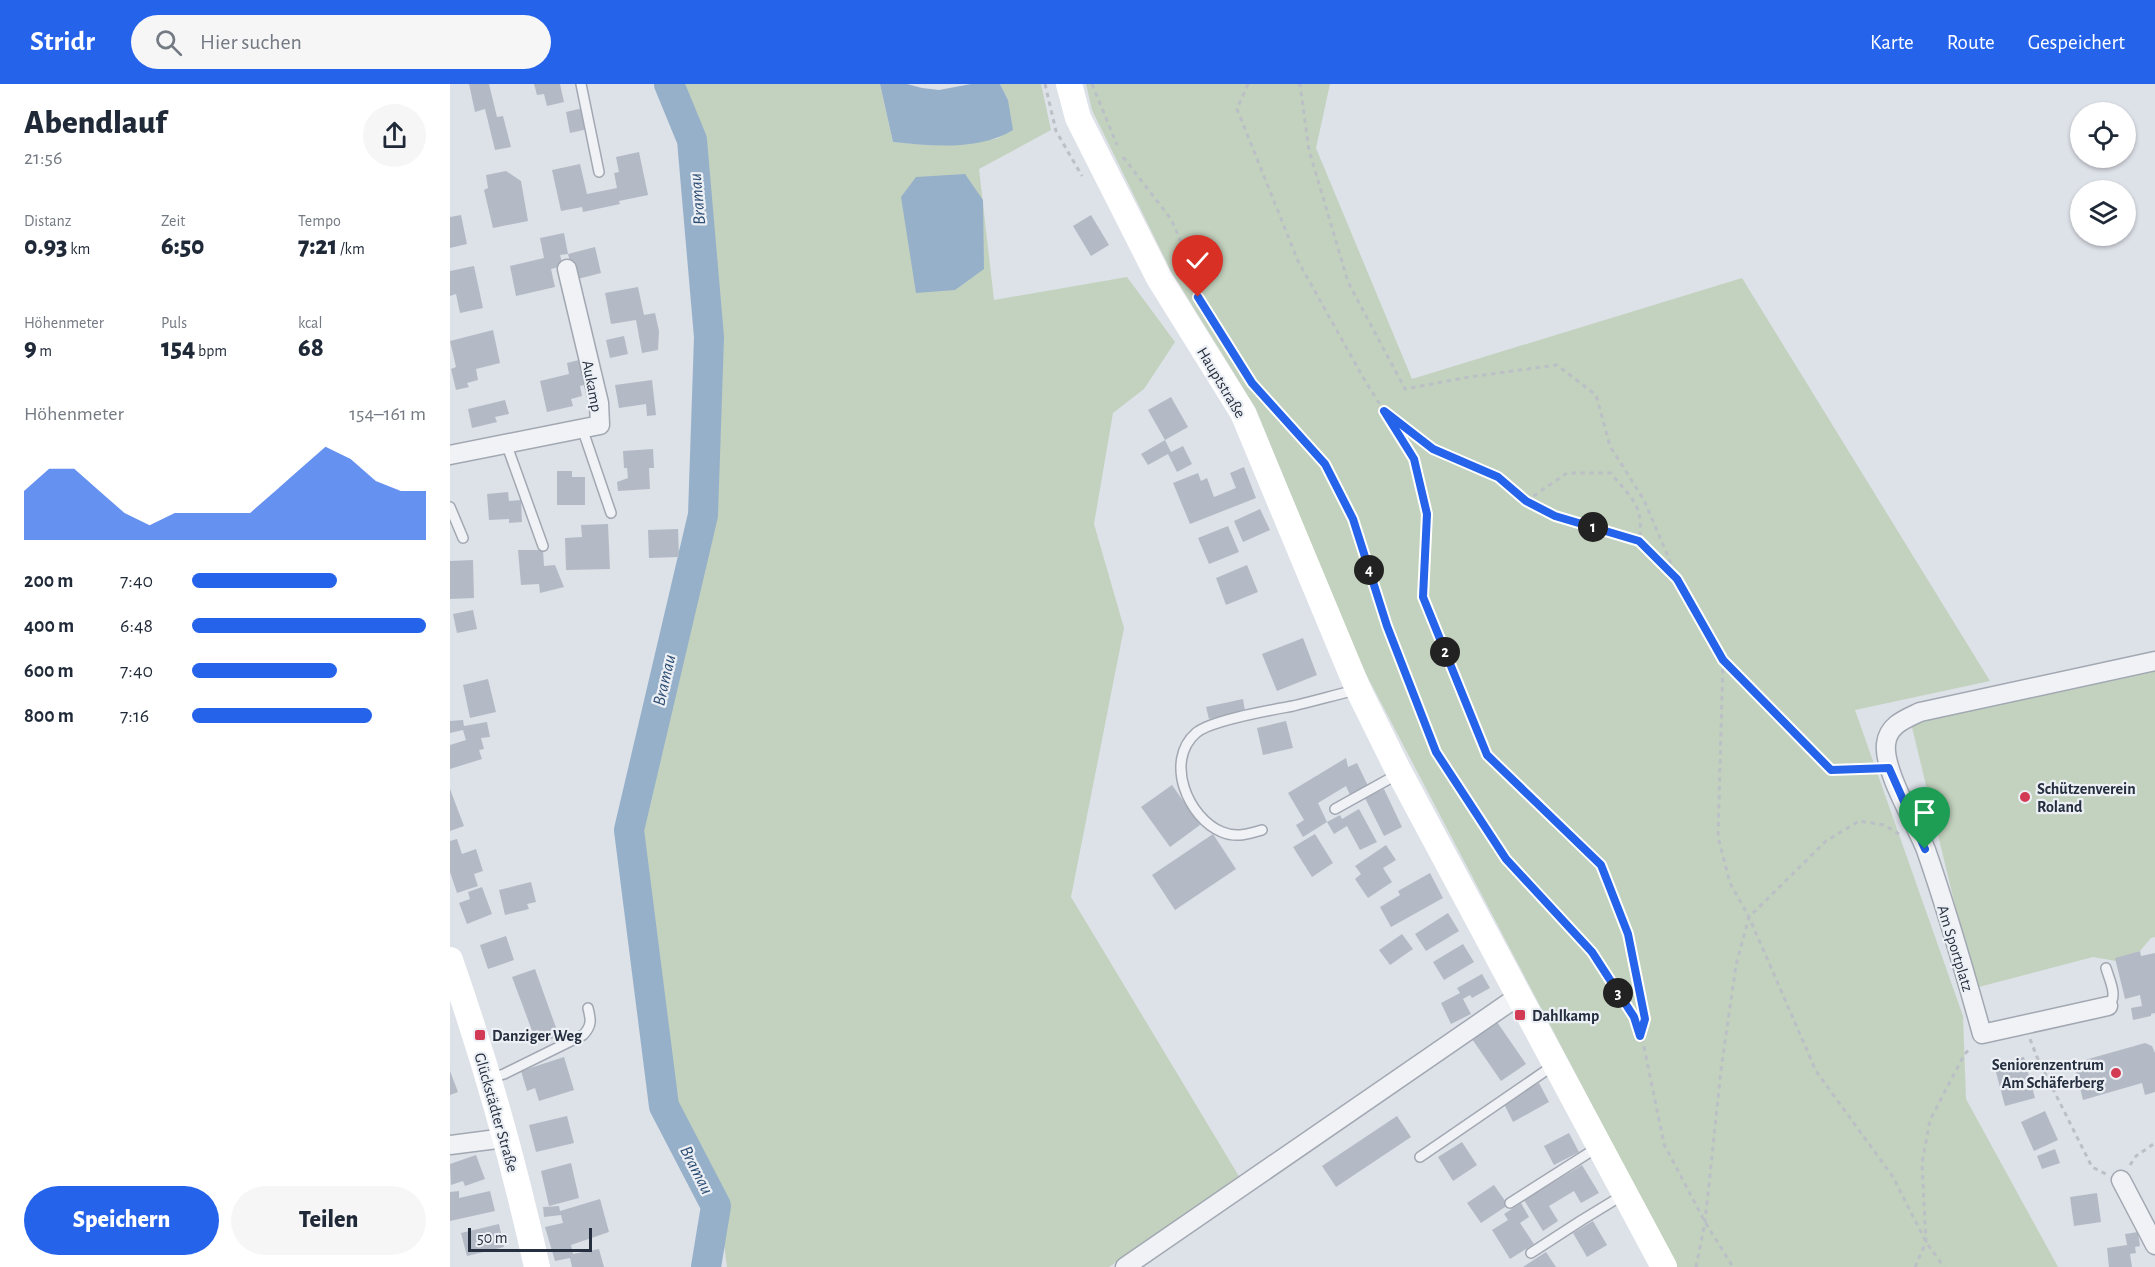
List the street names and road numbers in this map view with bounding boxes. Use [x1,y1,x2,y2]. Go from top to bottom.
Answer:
street label: Hauptstraße [1194,344,1248,421]
street label: Aukamp [579,359,605,413]
street label: Am Sportplatz [1934,903,1976,994]
street label: Glückstädter Straße [471,1051,521,1174]

